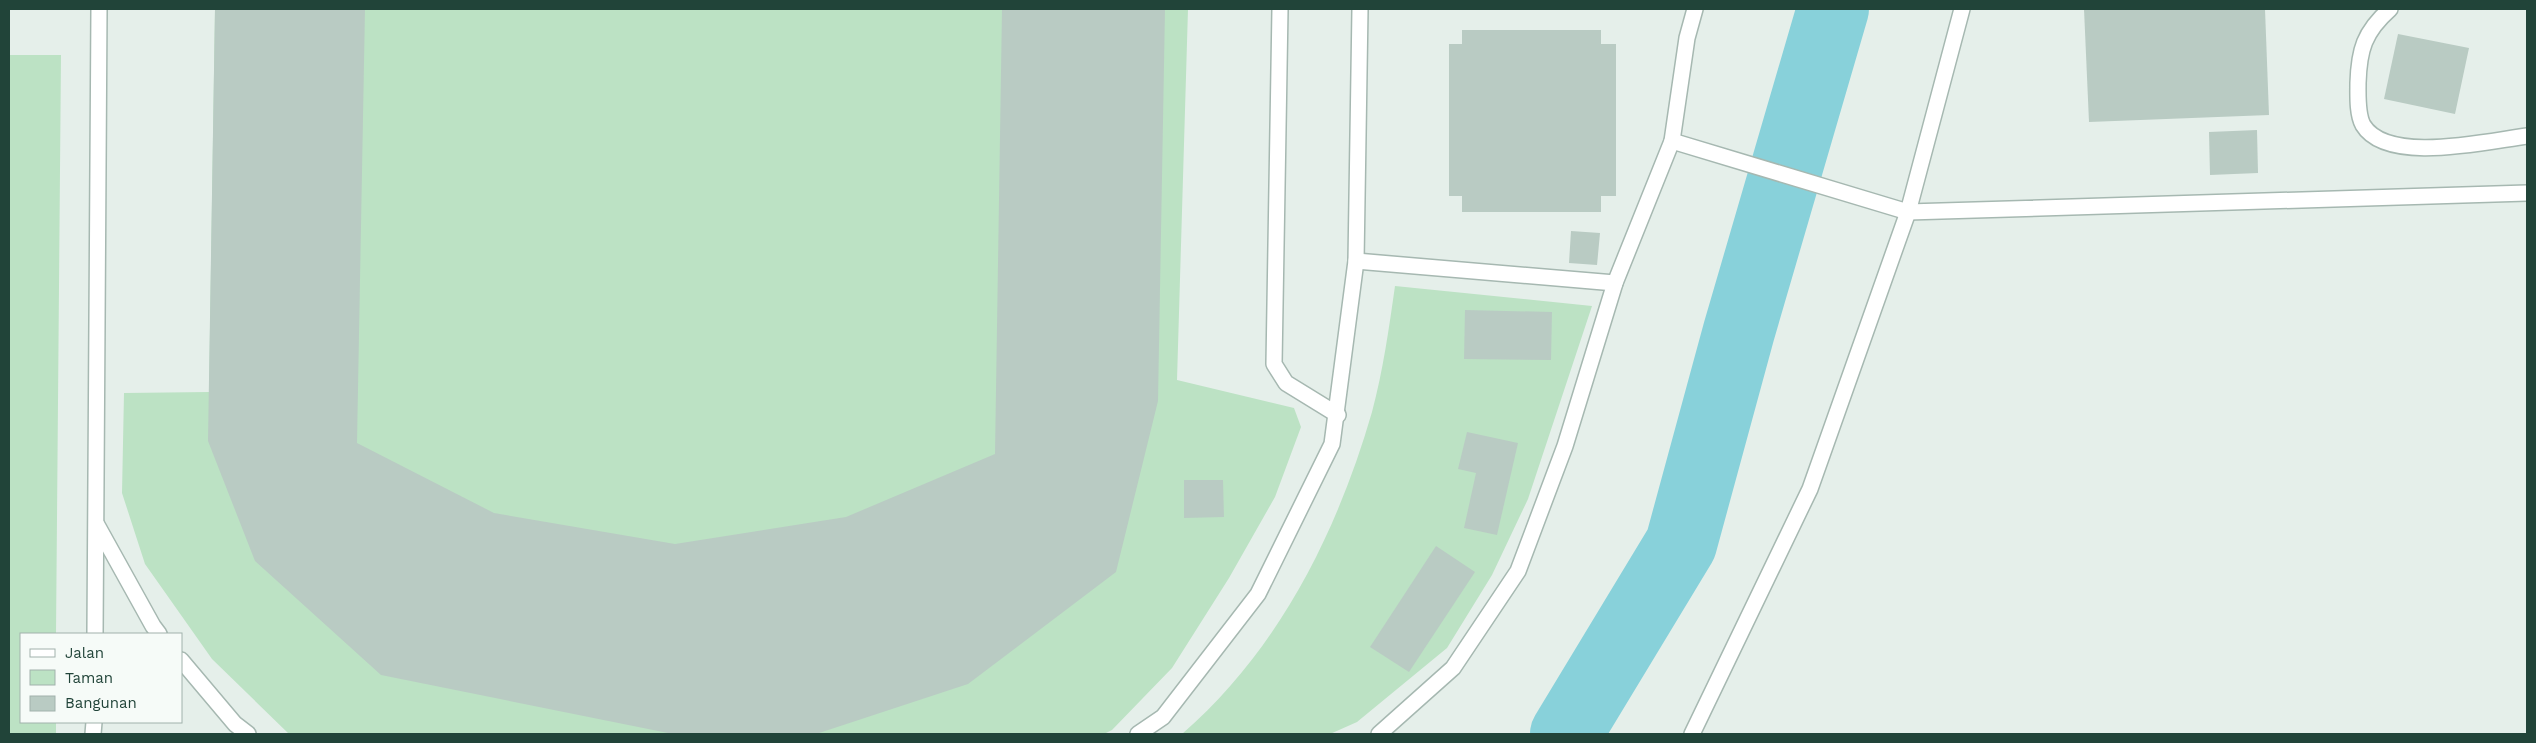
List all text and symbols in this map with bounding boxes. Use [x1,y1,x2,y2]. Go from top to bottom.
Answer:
legend [20,633,182,723]
text: Jalan [65,644,104,662]
text: Taman [65,669,113,687]
text: Bangunan [65,694,137,712]

